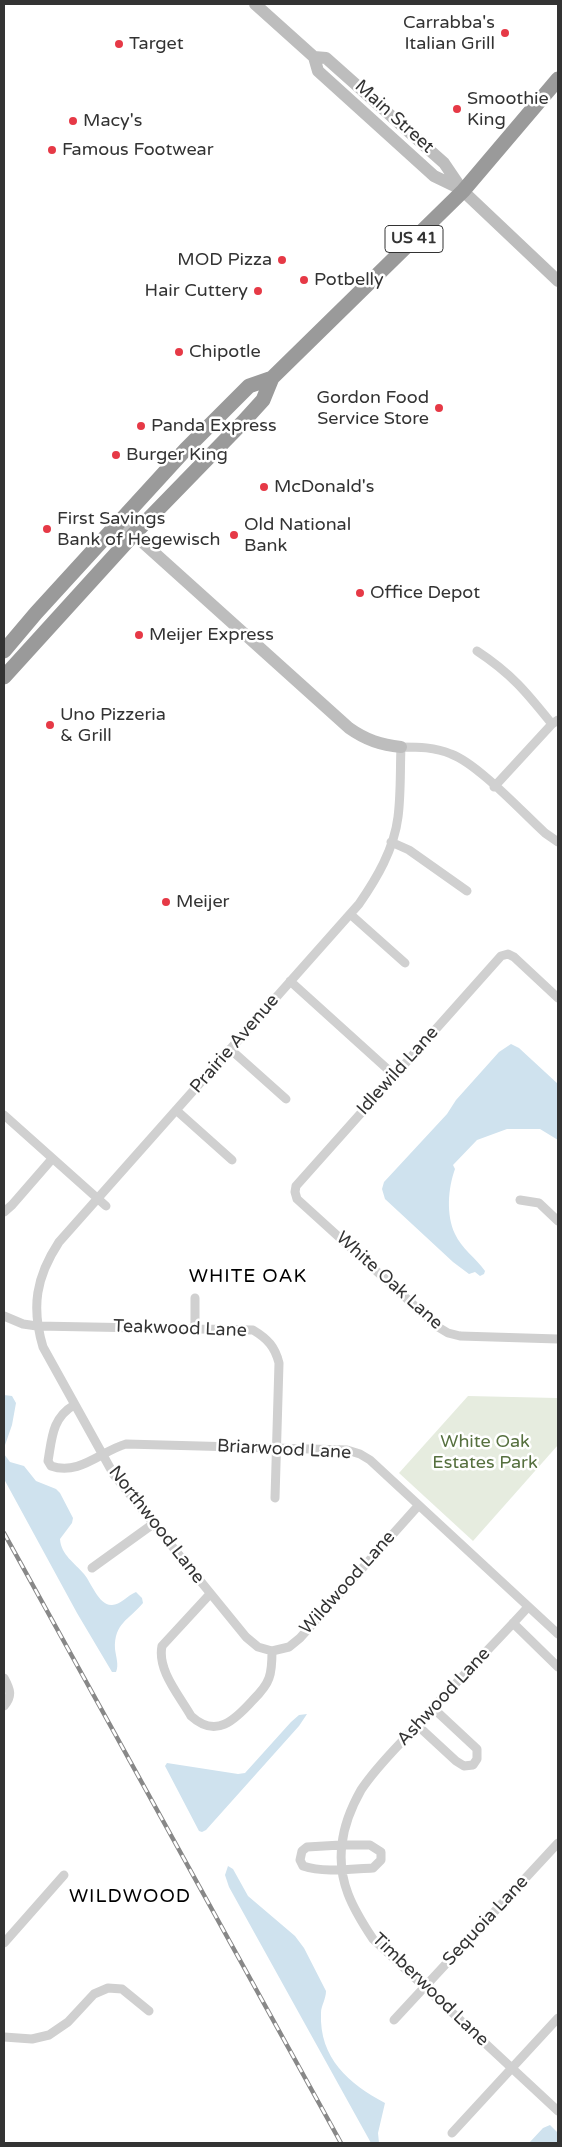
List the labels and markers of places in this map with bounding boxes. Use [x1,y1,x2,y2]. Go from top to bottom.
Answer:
place label: Carrabba's Italian Grill [403,12,495,54]
marker: Carrabba's Italian Grill [499,27,511,39]
place label: Target [129,33,184,55]
marker: Target [113,38,125,50]
place label: Smoothie King [467,88,549,130]
marker: Smoothie King [451,103,463,115]
place label: Macy's [83,110,142,132]
marker: Macy's [67,115,79,127]
place label: Famous Footwear [62,139,214,161]
marker: Famous Footwear [46,144,58,156]
place label: MOD Pizza [177,249,272,271]
marker: MOD Pizza [276,254,288,266]
place label: Potbelly [314,269,384,291]
marker: Potbelly [298,274,310,286]
place label: Hair Cuttery [145,280,248,302]
marker: Hair Cuttery [252,285,264,297]
place label: Chipotle [189,341,261,363]
marker: Chipotle [173,346,185,358]
place label: Gordon Food Service Store [316,387,429,429]
marker: Gordon Food Service Store [433,402,445,414]
place label: Panda Express [151,415,277,437]
marker: Panda Express [135,420,147,432]
place label: Burger King [126,444,228,466]
marker: Burger King [110,449,122,461]
place label: McDonald's [274,476,374,498]
marker: McDonald's [258,481,270,493]
place label: First Savings Bank of Hegewisch [57,508,220,550]
place label: Old National Bank [244,514,351,556]
marker: First Savings Bank of Hegewisch [41,523,53,535]
marker: Old National Bank [228,529,240,541]
place label: Office Depot [370,582,480,604]
marker: Office Depot [354,587,366,599]
place label: Meijer Express [149,624,274,646]
marker: Meijer Express [133,629,145,641]
place label: Uno Pizzeria & Grill [60,704,166,746]
marker: Uno Pizzeria & Grill [44,719,56,731]
place label: Meijer [176,891,229,913]
marker: Meijer [160,896,172,908]

